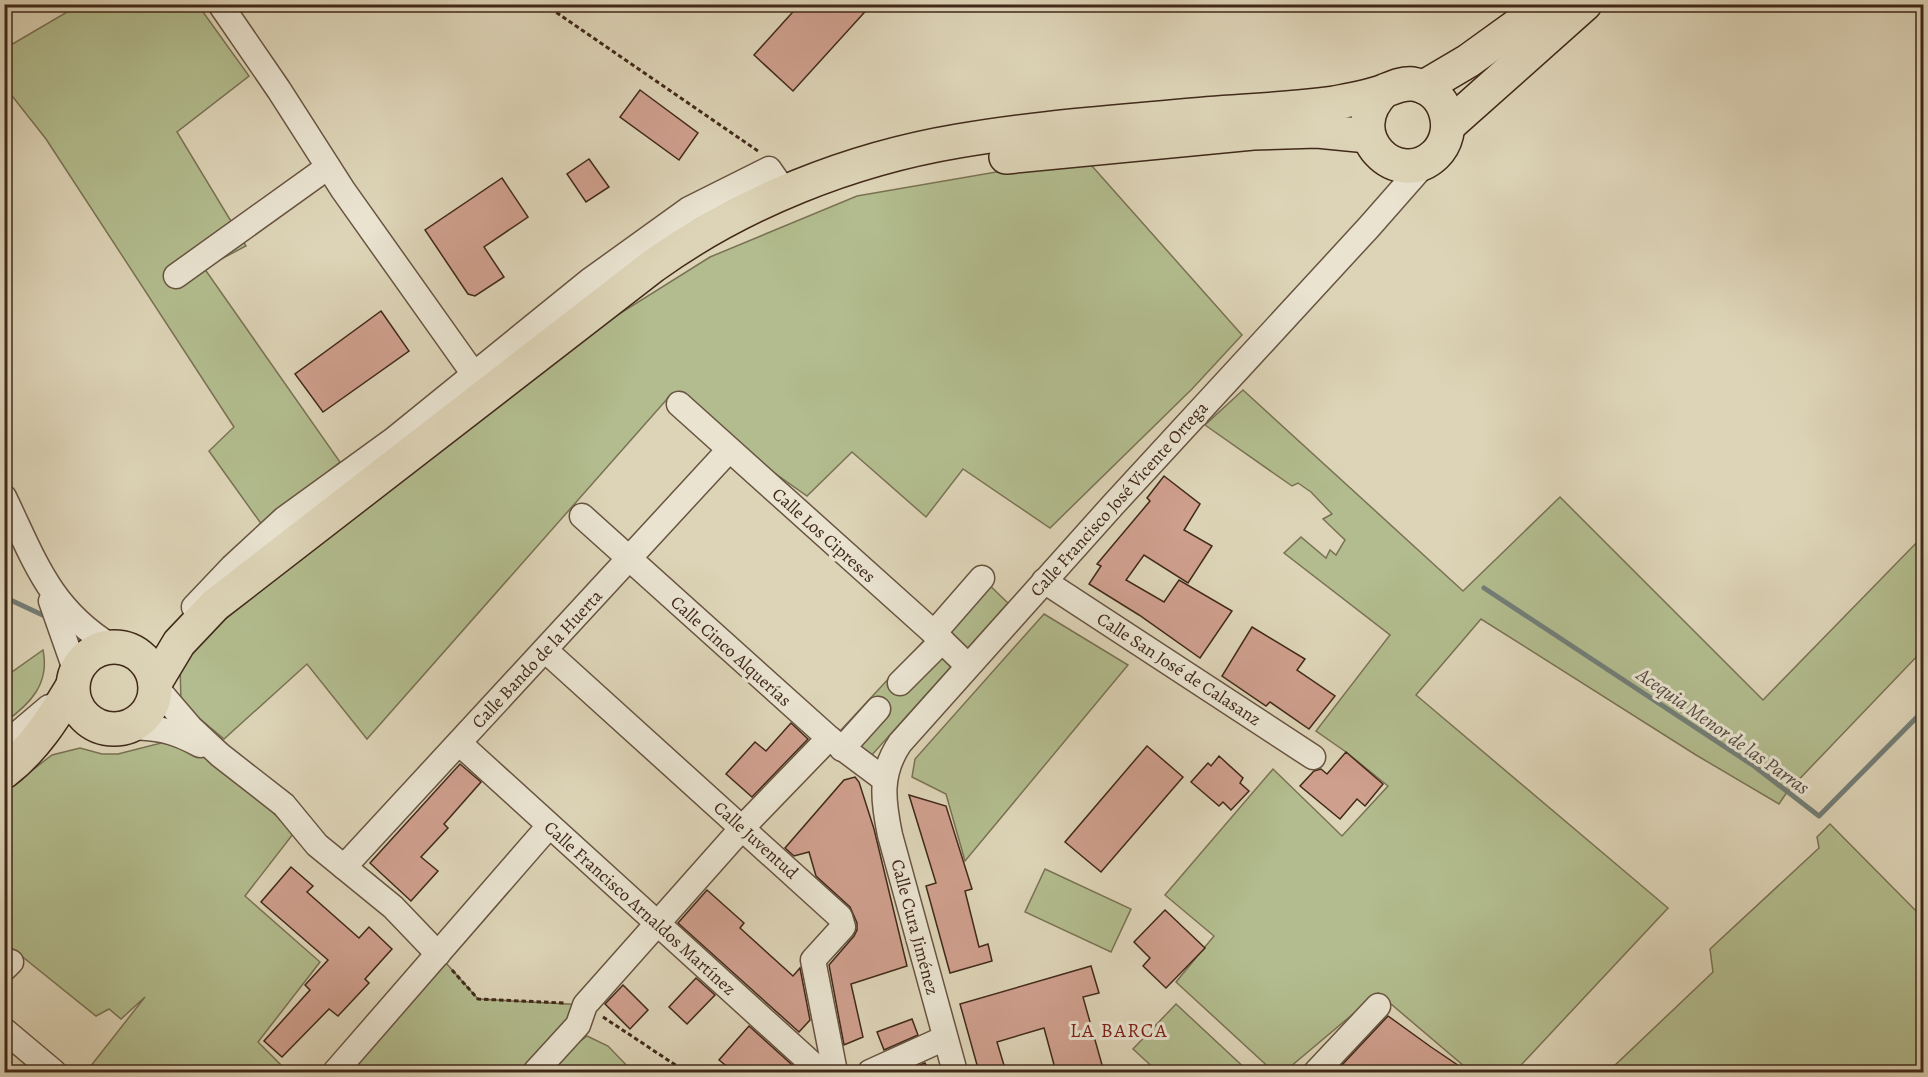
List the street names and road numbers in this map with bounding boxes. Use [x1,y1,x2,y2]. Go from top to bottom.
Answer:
street label: Calle Francisco José Vicente Ortega [1025,396,1214,602]
street label: Calle Los Cipreses [767,482,881,588]
street label: Calle Bando de la Huerta [466,584,608,734]
street label: Calle Cinco Alquerías [665,590,797,712]
street label: Calle San José de Calasanz [1092,607,1266,731]
street label: Calle Juventud [709,796,804,885]
street label: Calle Francisco Arnaldos Martínez [539,815,741,1001]
street label: Calle Cura Jiménez [885,856,945,998]

